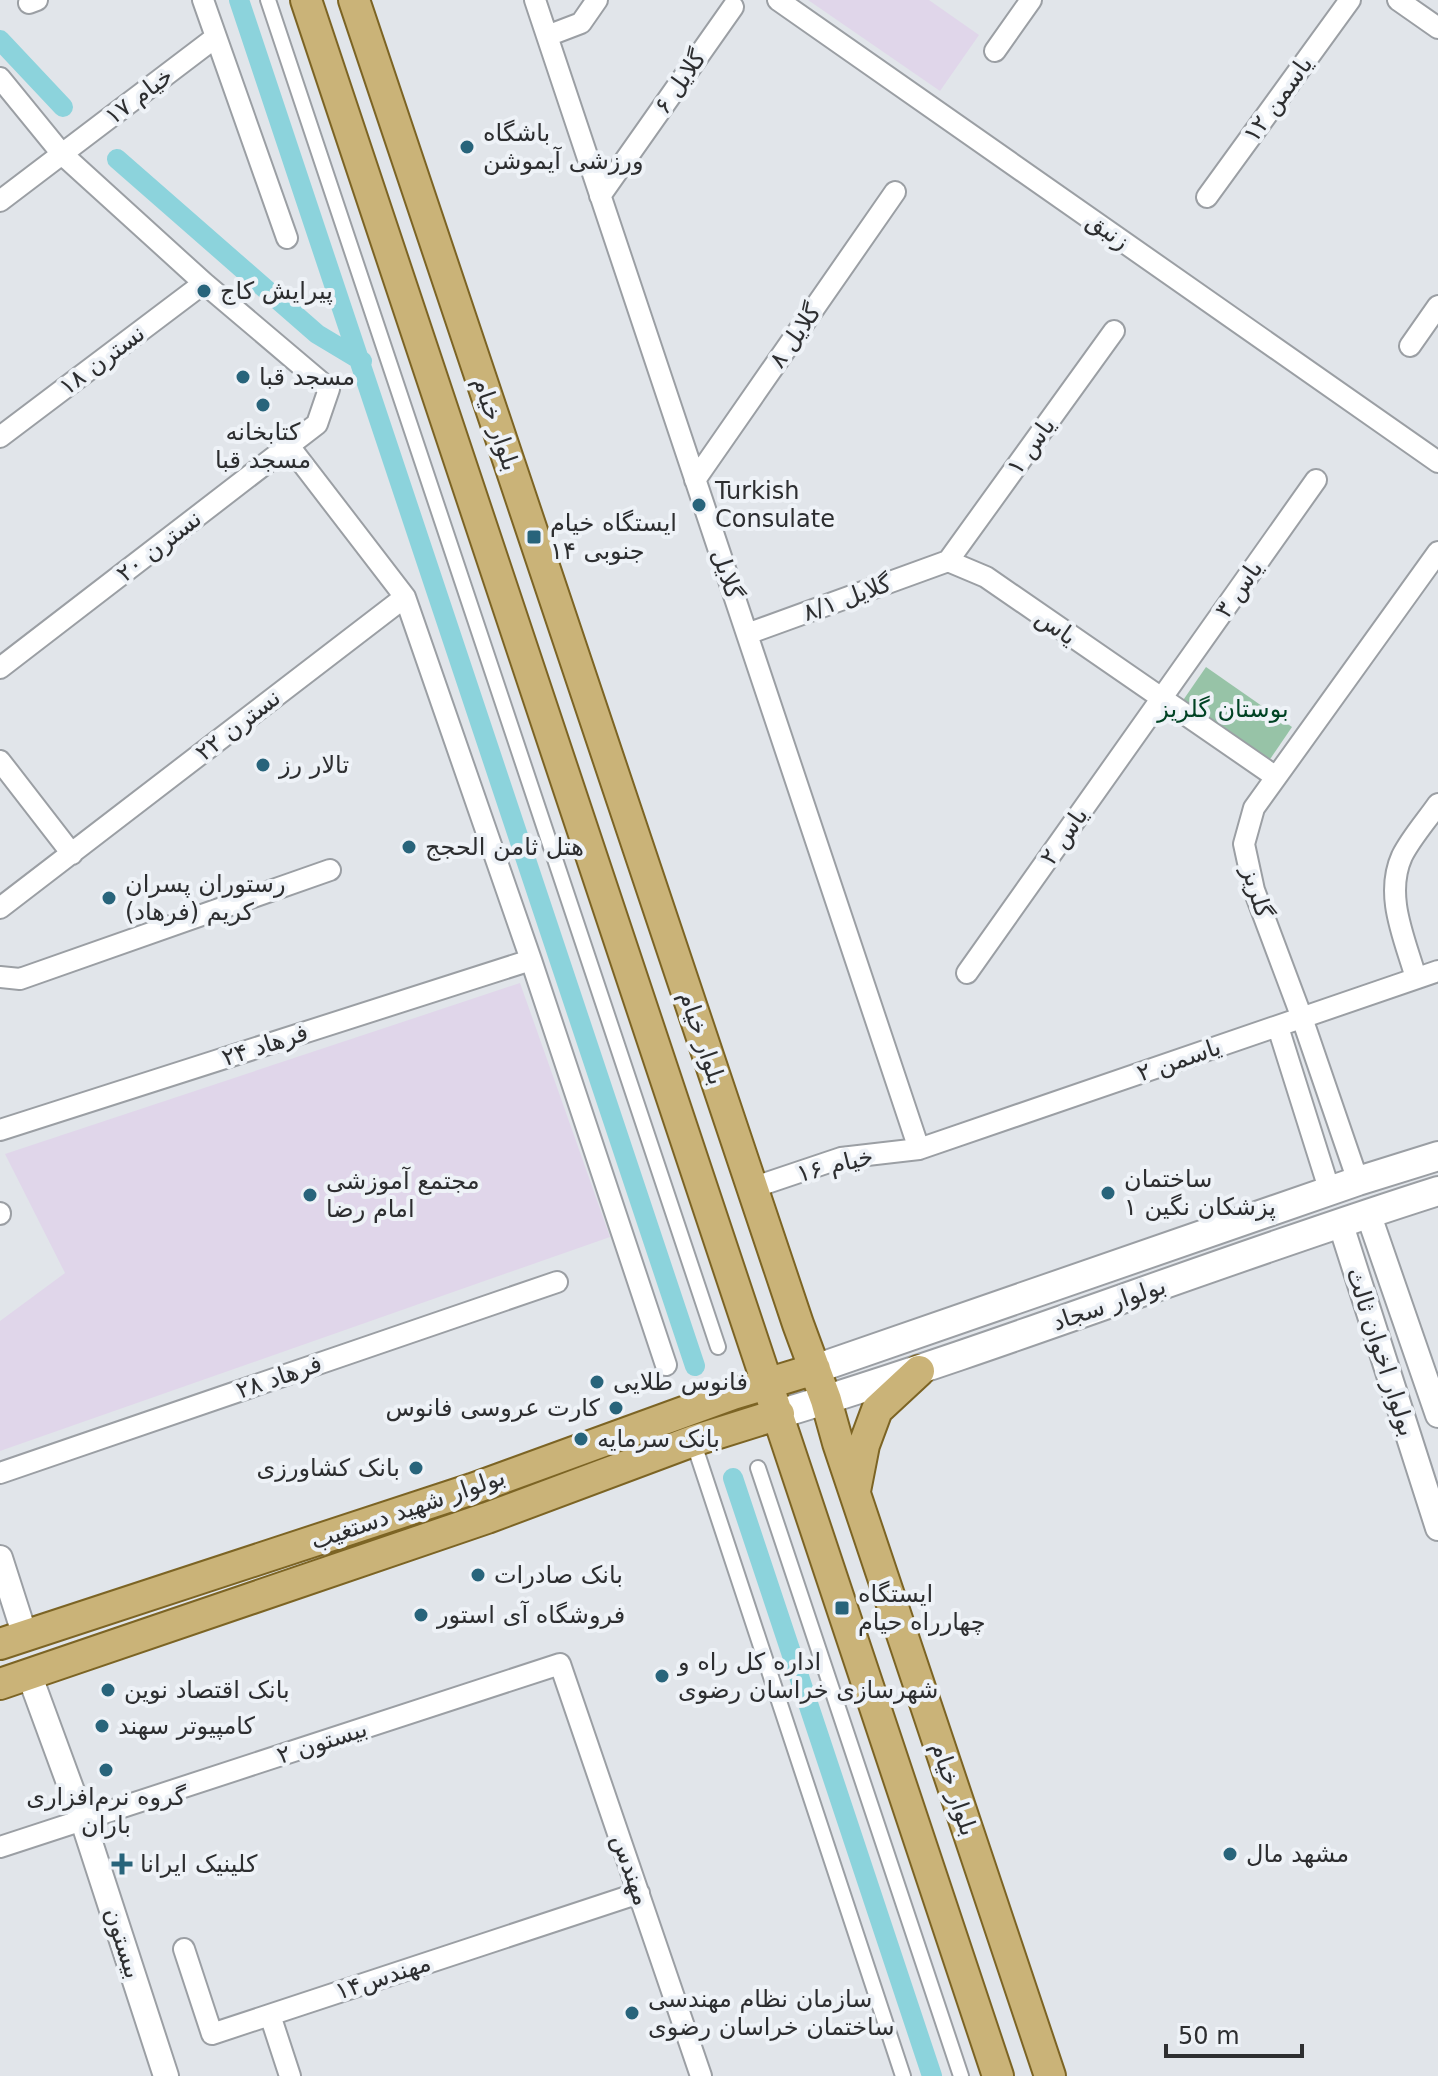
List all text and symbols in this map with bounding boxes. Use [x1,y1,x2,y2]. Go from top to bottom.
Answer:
street label: گلایل ۶ [648,44,712,119]
street label: یاسمن ۱۲ [1237,50,1319,148]
street label: خیام ۱۷ [100,61,178,131]
place label: باشگاه ورزشی آیموشن [483,119,644,175]
marker: باشگاه ورزشی آیموشن [458,138,476,156]
street label: زنبق [1081,206,1135,256]
place label: پیرایش کاج [220,277,333,305]
marker: پیرایش کاج [195,282,213,300]
street label: گلایل ۸ [763,298,827,373]
street label: نسترن ۱۸ [54,319,150,401]
place label: مسجد قبا [259,363,355,391]
marker: مسجد قبا [234,368,252,386]
street label: بلوار خیام [467,374,525,474]
marker: کتابخانه مسجد قبا [254,396,272,414]
street label: یاس ۱ [1001,412,1061,480]
place label: کتابخانه مسجد قبا [215,418,311,474]
place label: Turkish Consulate [714,477,835,533]
marker: Turkish Consulate [690,496,708,514]
street label: نسترن ۲۰ [111,504,207,588]
place label: ایستگاه خیام جنوبی ۱۴ [550,509,677,565]
marker: ایستگاه خیام جنوبی ۱۴ [525,528,543,546]
street label: گلایل [706,546,748,603]
street label: یاس ۳ [1209,555,1269,623]
street label: گلایل ۸/۱ [799,569,896,627]
street label: یاس [1030,603,1082,651]
street label: نسترن ۲۲ [190,683,286,767]
park label: بوستان گلریز [1156,695,1289,723]
place label: تالار رز [278,751,349,779]
marker: تالار رز [254,756,272,774]
street label: یاس ۲ [1034,802,1094,870]
place label: هتل ثامن الحجج [425,833,584,861]
marker: هتل ثامن الحجج [400,838,418,856]
street label: گلریز [1236,862,1278,922]
place label: رستوران پسران کریم (فرهاد) [125,870,285,926]
marker: رستوران پسران کریم (فرهاد) [100,889,118,907]
street label: بلوار خیام [673,988,731,1088]
street label: فرهاد ۲۴ [218,1018,312,1072]
street label: یاسمن ۲ [1133,1033,1225,1087]
street label: خیام ۱۶ [794,1142,876,1188]
place label: ساختمان پزشکان نگین ۱ [1124,1165,1276,1221]
place label: مجتمع آموزشی امام رضا [326,1166,480,1223]
marker: ساختمان پزشکان نگین ۱ [1099,1184,1117,1202]
marker: مجتمع آموزشی امام رضا [301,1186,319,1204]
street label: بولوار اخوان ثالث [1341,1264,1421,1440]
street label: بولوار سجاد [1049,1272,1169,1336]
street label: فرهاد ۲۸ [232,1349,326,1405]
place label: فانوس طلایی [613,1368,748,1396]
marker: فانوس طلایی [588,1373,606,1391]
place label: کارت عروسی فانوس [385,1394,601,1422]
marker: کارت عروسی فانوس [607,1399,625,1417]
place label: بانک سرمایه [597,1425,720,1453]
marker: بانک سرمایه [572,1430,590,1448]
place label: بانک کشاورزی [257,1454,400,1482]
marker: بانک کشاورزی [407,1459,425,1477]
street label: بولوار شهید دستغیب [307,1463,509,1555]
place label: بانک صادرات [494,1561,623,1589]
marker: بانک صادرات [469,1566,487,1584]
place label: ایستگاه چهارراه حیام [858,1580,986,1636]
marker: ایستگاه چهارراه حیام [833,1599,851,1617]
place label: فروشگاه آی استور [436,1600,625,1629]
marker: فروشگاه آی استور [412,1606,430,1624]
place label: اداره کل راه و شهرسازی خراسان رضوی [677,1648,938,1704]
marker: اداره کل راه و شهرسازی خراسان رضوی [653,1667,671,1685]
place label: بانک اقتصاد نوین [124,1676,290,1704]
marker: بانک اقتصاد نوین [99,1681,117,1699]
place label: کامپیوتر سهند [118,1712,256,1740]
street label: بیستون ۲ [273,1714,371,1770]
marker: کامپیوتر سهند [93,1717,111,1735]
street label: بلوار خیام [925,1739,983,1839]
marker: گروه نرم‌افزاری باران [97,1761,115,1779]
place label: گروه نرم‌افزاری باران [26,1783,186,1839]
street label: مهندس [606,1831,656,1909]
place label: مشهد مال [1246,1840,1349,1868]
marker: مشهد مال [1221,1845,1239,1863]
place label: کلینیک ایرانا [140,1850,258,1878]
marker: کلینیک ایرانا [111,1853,133,1875]
street label: بیستون [98,1904,148,1982]
street label: مهندس۱۴ [332,1948,434,2006]
place label: سازمان نظام مهندسی ساختمان خراسان رضوی [648,1985,895,2041]
marker: سازمان نظام مهندسی ساختمان خراسان رضوی [623,2004,641,2022]
scale bar [1166,2008,1302,2058]
text: 50 m [1178,2022,1240,2050]

